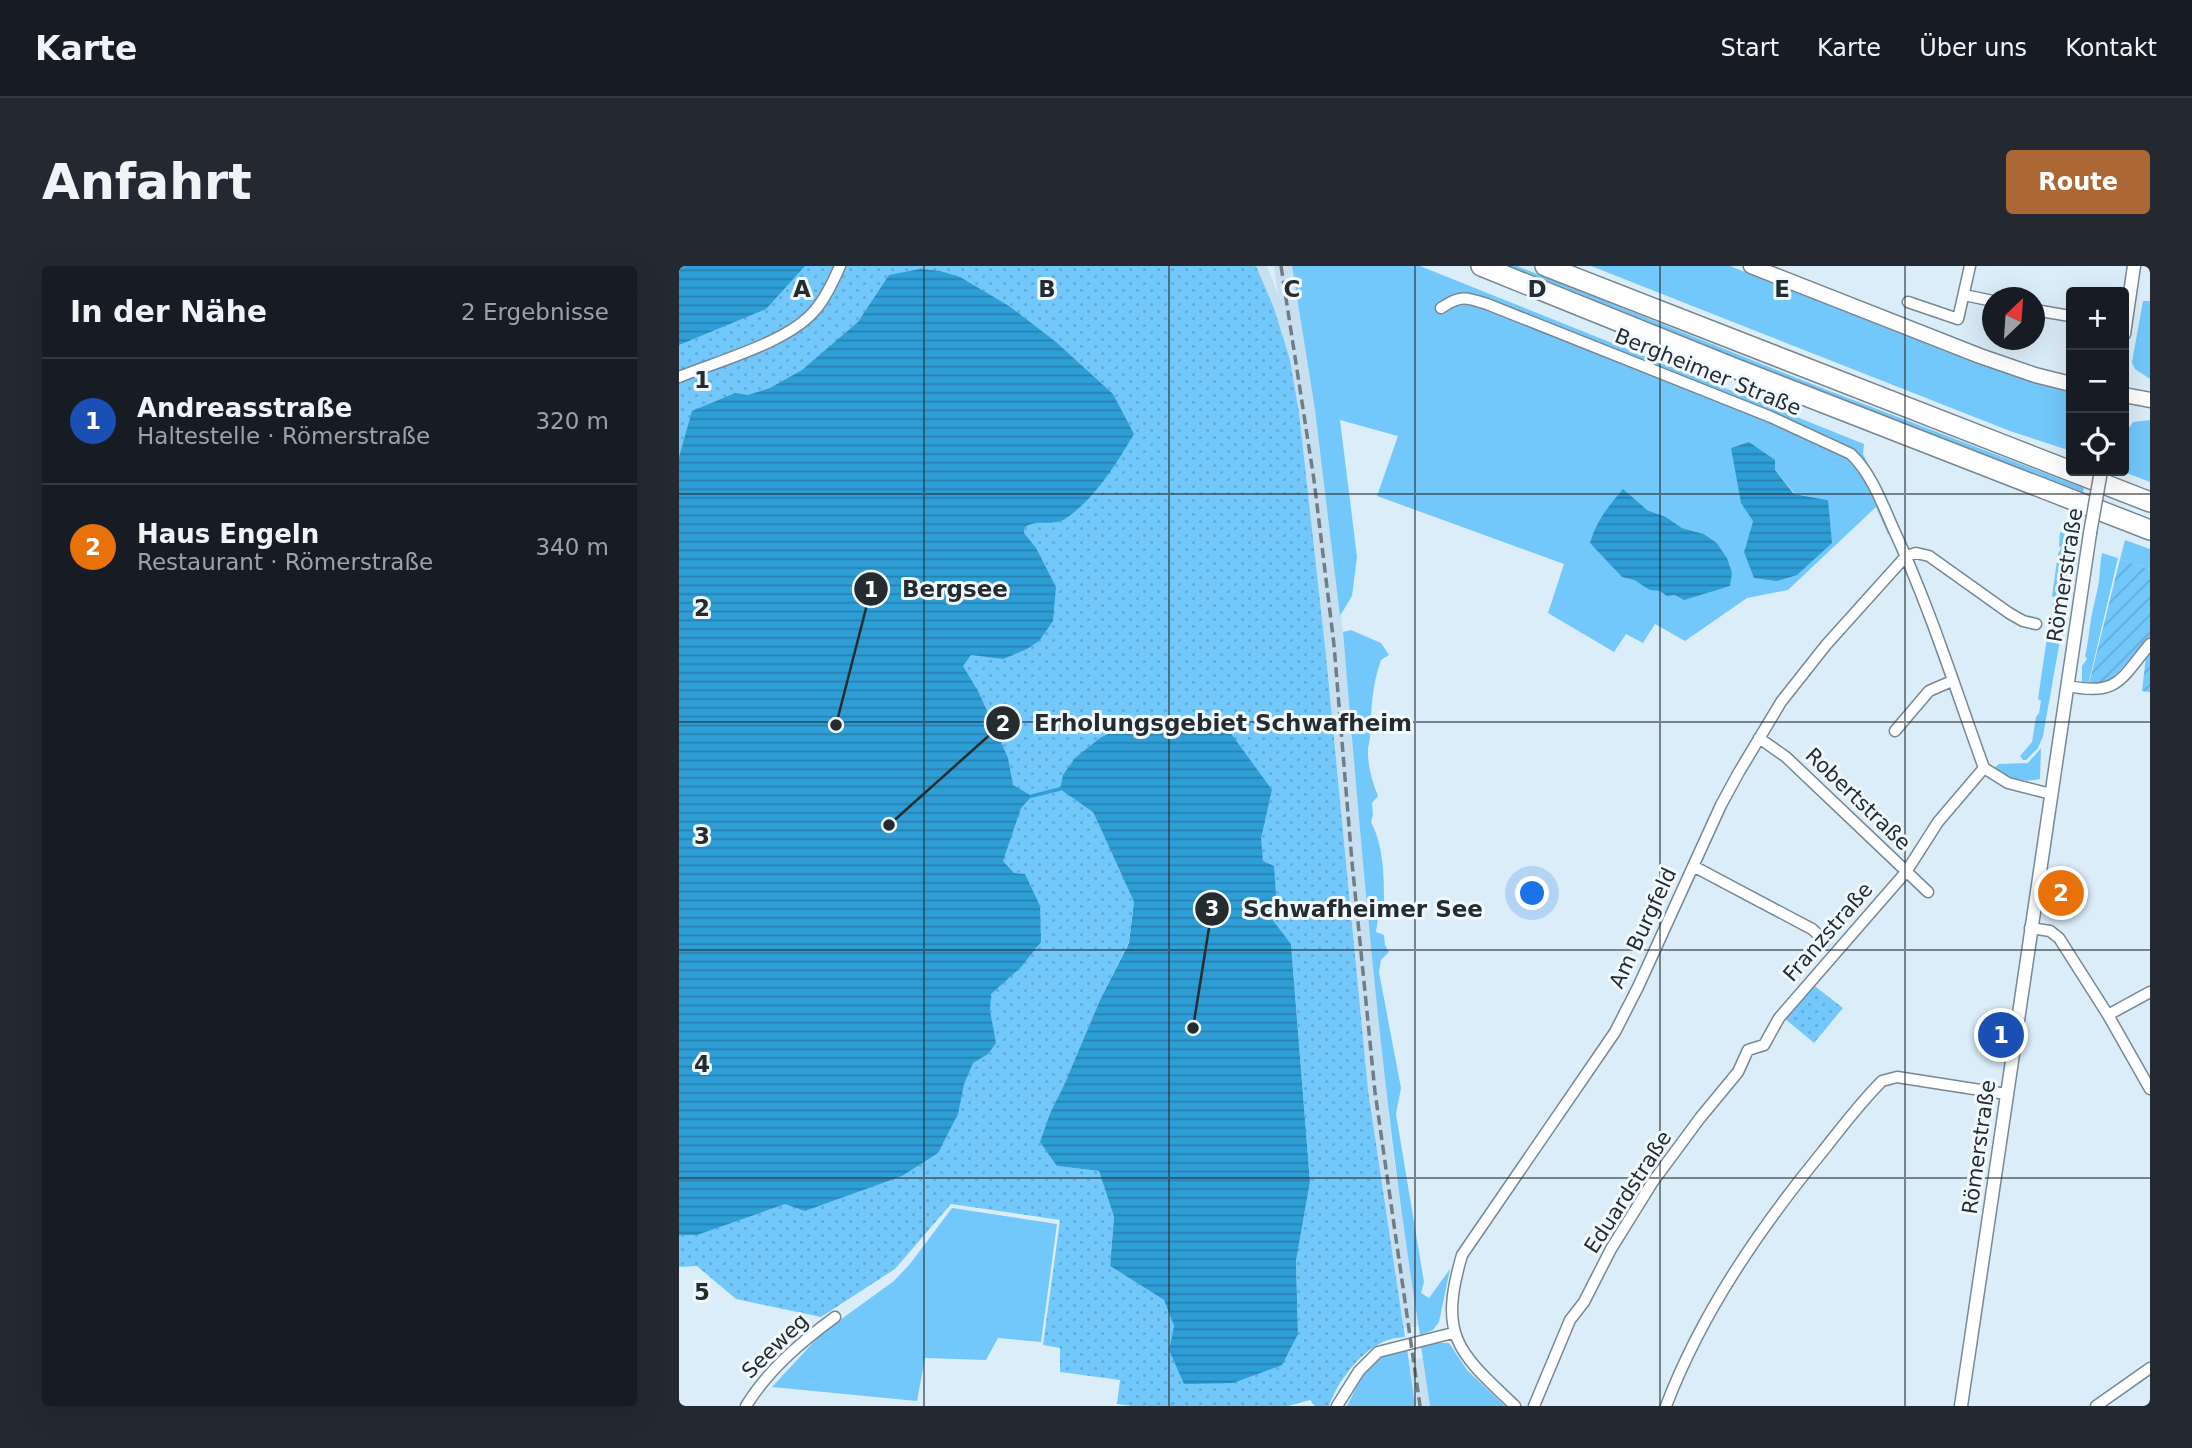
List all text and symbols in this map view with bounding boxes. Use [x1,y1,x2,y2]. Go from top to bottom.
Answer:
text: Karte [35,29,137,68]
text: Start [1720,34,1779,62]
text: Karte [1817,34,1881,62]
text: Über uns [1919,34,2027,62]
text: Kontakt [2065,34,2157,62]
button: Route [2006,150,2150,214]
text: Anfahrt [42,154,252,211]
text: A [793,276,811,302]
text: B [1038,276,1056,302]
text: C [1284,276,1300,302]
text: D [1527,276,1547,302]
text: E [1774,276,1790,302]
north arrow [1982,287,2045,350]
map controls [2066,287,2129,476]
button: + [2066,287,2129,350]
text: In der Nähe [70,294,267,329]
text: 2 Ergebnisse [461,299,609,325]
street label: Bergheimer Straße [1611,324,1805,420]
button: − [2066,350,2129,413]
text: 1 [694,367,710,393]
text: Andreasstraße [137,393,352,423]
text: 1 [85,408,101,434]
text: 320 m [535,408,609,434]
button: locate [2066,413,2129,476]
text: Haltestelle · Römerstraße [137,423,430,449]
street label: Römerstraße [2043,506,2087,644]
text: Haus Engeln [137,519,319,549]
text: 2 [85,534,101,560]
text: 340 m [535,534,609,560]
text: Restaurant · Römerstraße [137,549,433,575]
callout: Bergsee [853,567,1022,611]
text: Bergsee [902,576,1008,602]
text: 1 [864,578,878,602]
text: 2 [694,595,710,621]
callout: Erholungsgebiet Schwafheim [985,701,1426,745]
text: Erholungsgebiet Schwafheim [1034,710,1412,736]
text: 2 [996,712,1010,736]
street label: Robertstraße [1801,743,1915,855]
text: 3 [694,823,710,849]
street label: Am Burgfeld [1605,864,1681,992]
pin: 2 [2038,867,2084,919]
your location [1515,876,1549,910]
street label: Franzstraße [1779,878,1877,986]
callout: Schwafheimer See [1195,887,1497,931]
text: Schwafheimer See [1243,896,1483,922]
text: 3 [1205,897,1219,921]
pin: 1 [1978,1009,2024,1061]
text: 4 [694,1051,710,1077]
street label: Römerstraße [1958,1078,2000,1216]
street label: Eduardstraße [1579,1126,1677,1258]
text: 5 [694,1279,710,1305]
street label: Seeweg [737,1309,813,1383]

